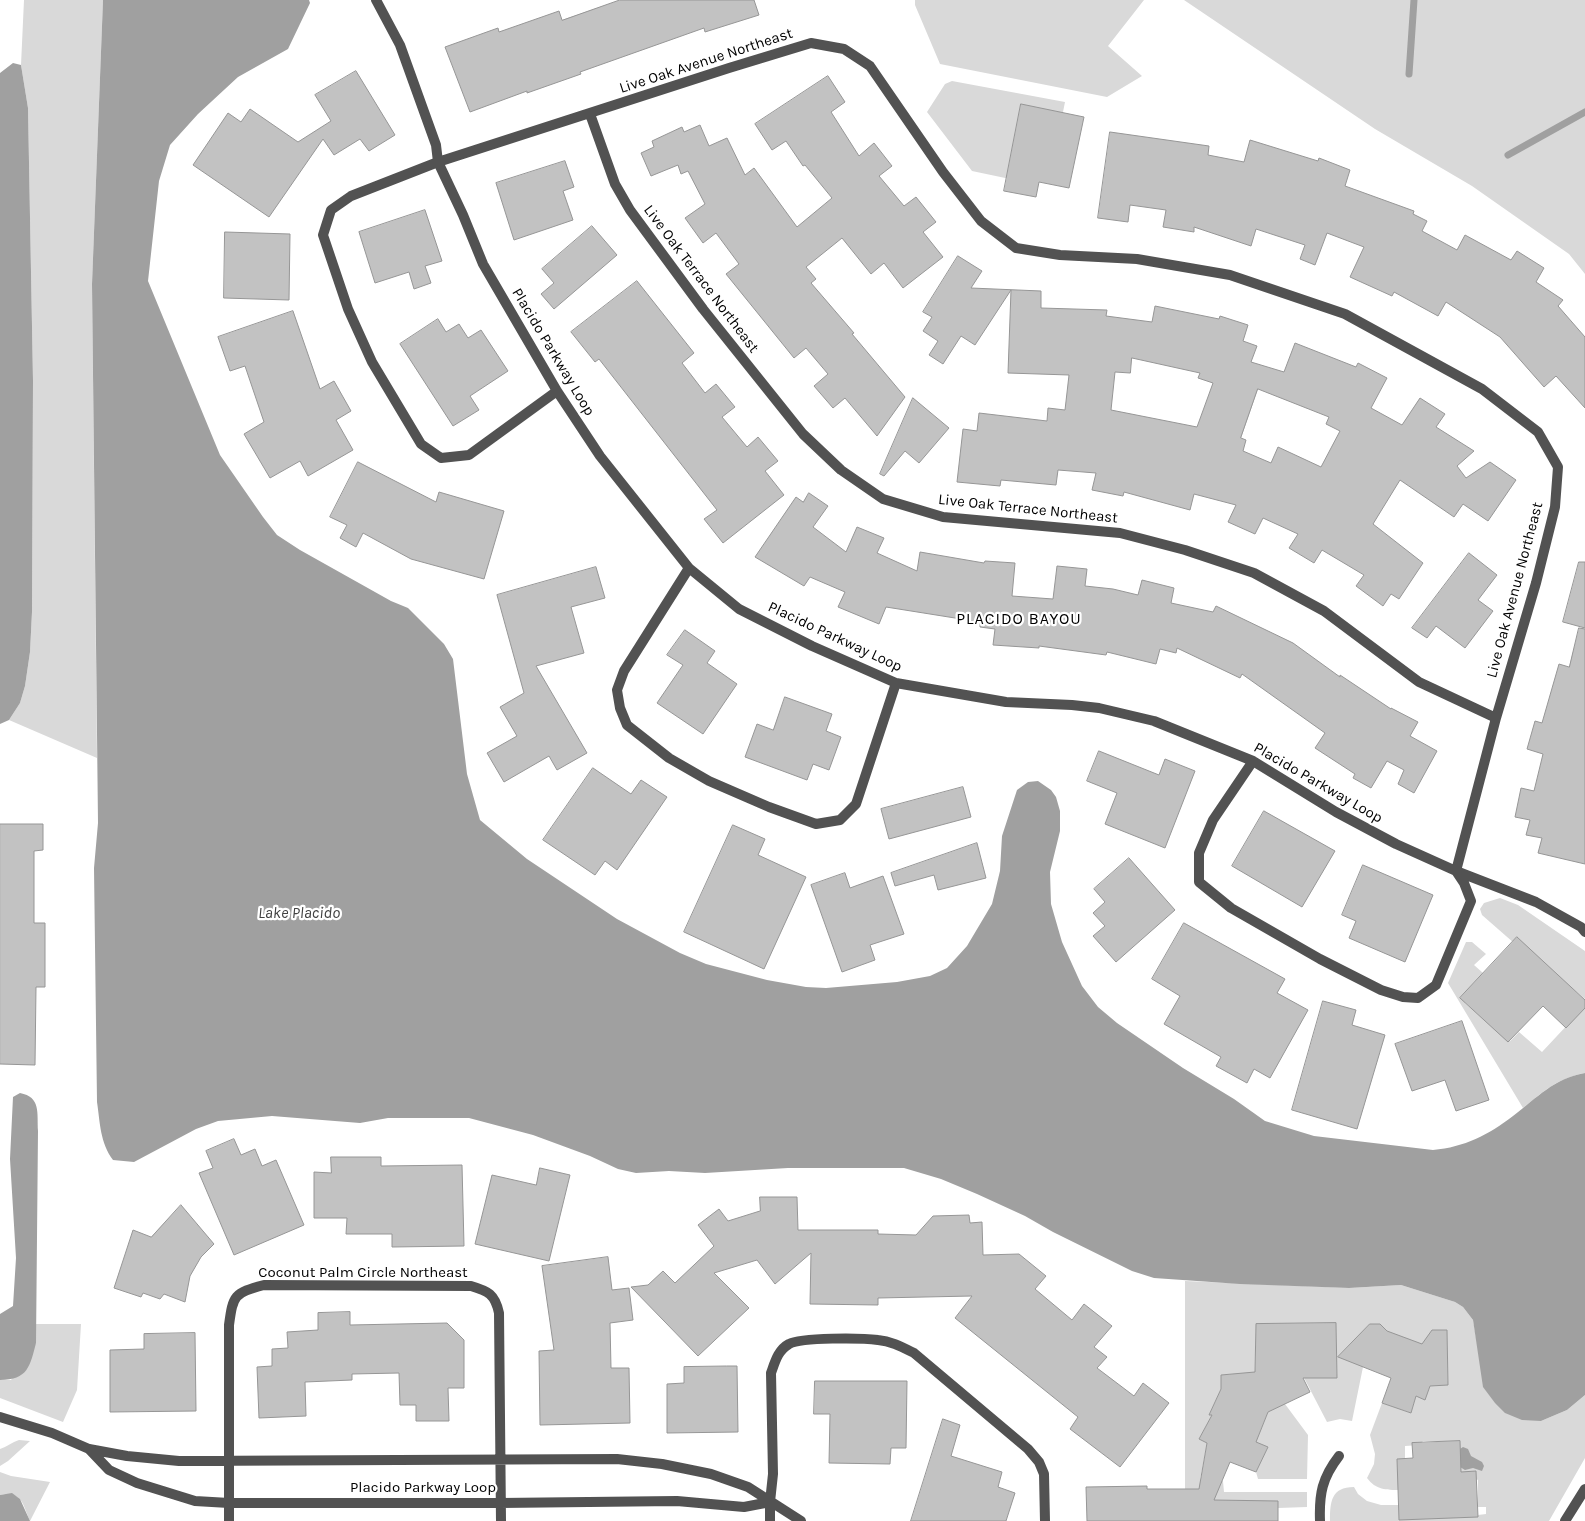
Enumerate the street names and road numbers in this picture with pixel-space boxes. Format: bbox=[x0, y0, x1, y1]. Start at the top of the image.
street label: Live Oak Avenue Northeast bbox=[617, 24, 795, 98]
street label: Live Oak Terrace Northeast bbox=[640, 202, 762, 356]
street label: Placido Parkway Loop bbox=[508, 285, 598, 419]
street label: Live Oak Terrace Northeast bbox=[937, 491, 1119, 527]
street label: Live Oak Avenue Northeast bbox=[1483, 500, 1547, 680]
street label: Placido Parkway Loop bbox=[765, 598, 905, 676]
street label: Placido Parkway Loop bbox=[1250, 739, 1386, 827]
street label: Coconut Palm Circle Northeast bbox=[258, 1264, 468, 1282]
street label: Placido Parkway Loop bbox=[350, 1479, 496, 1497]

